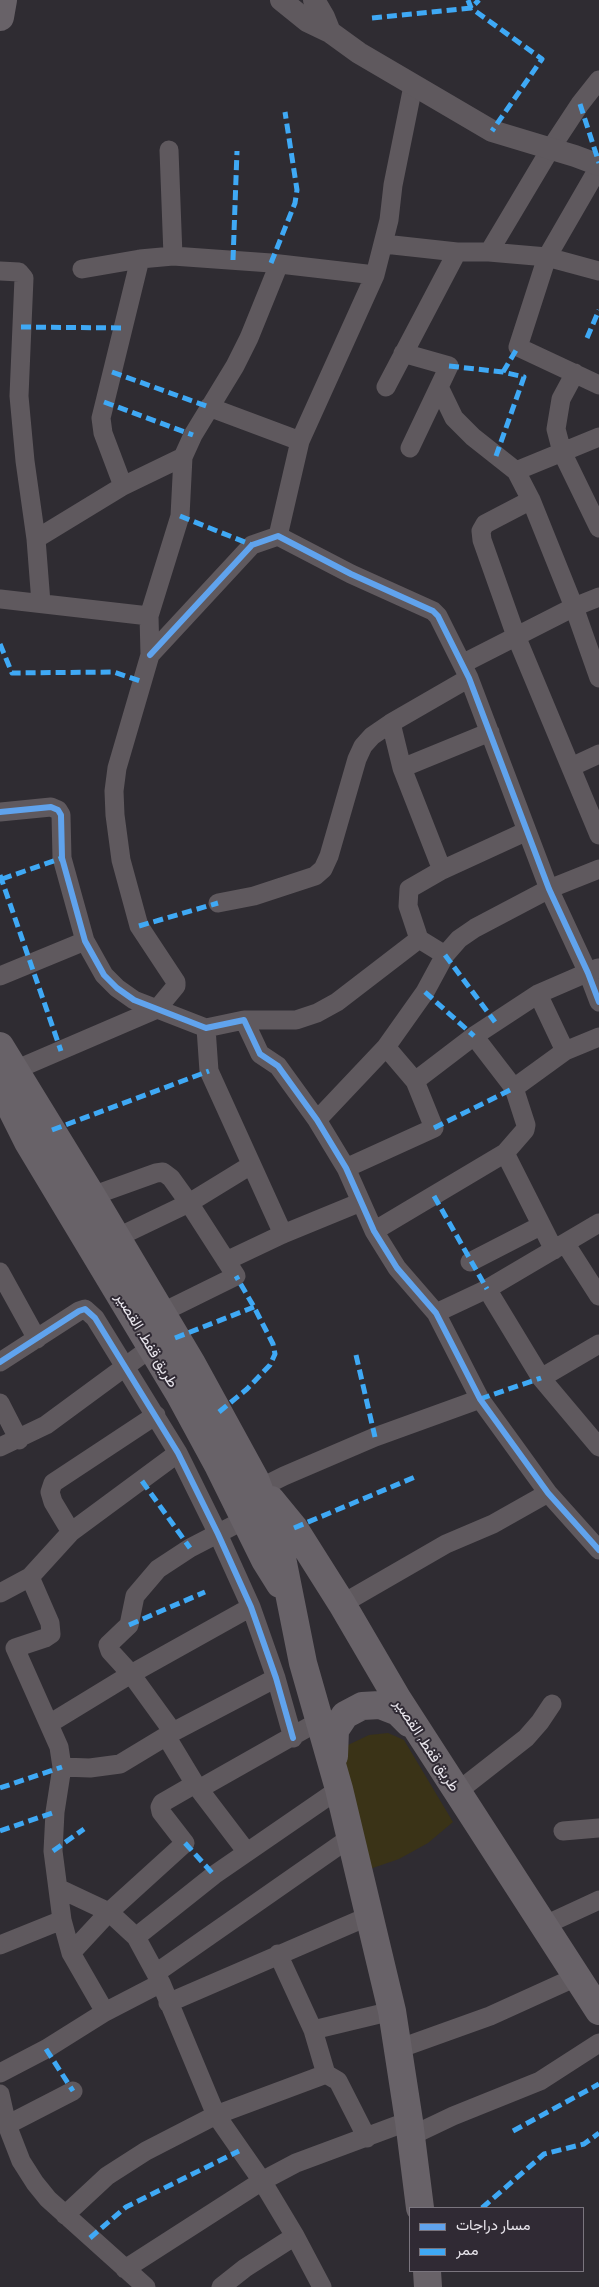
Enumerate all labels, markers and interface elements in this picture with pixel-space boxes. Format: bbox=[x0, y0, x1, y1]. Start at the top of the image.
street label: طريق قفط, القصير bbox=[112, 1289, 182, 1391]
street label: طريق قفط, القصير bbox=[390, 1695, 464, 1795]
legend bbox=[409, 2207, 584, 2272]
text: مسار دراجات bbox=[456, 2215, 531, 2233]
text: ممر bbox=[456, 2240, 478, 2258]

